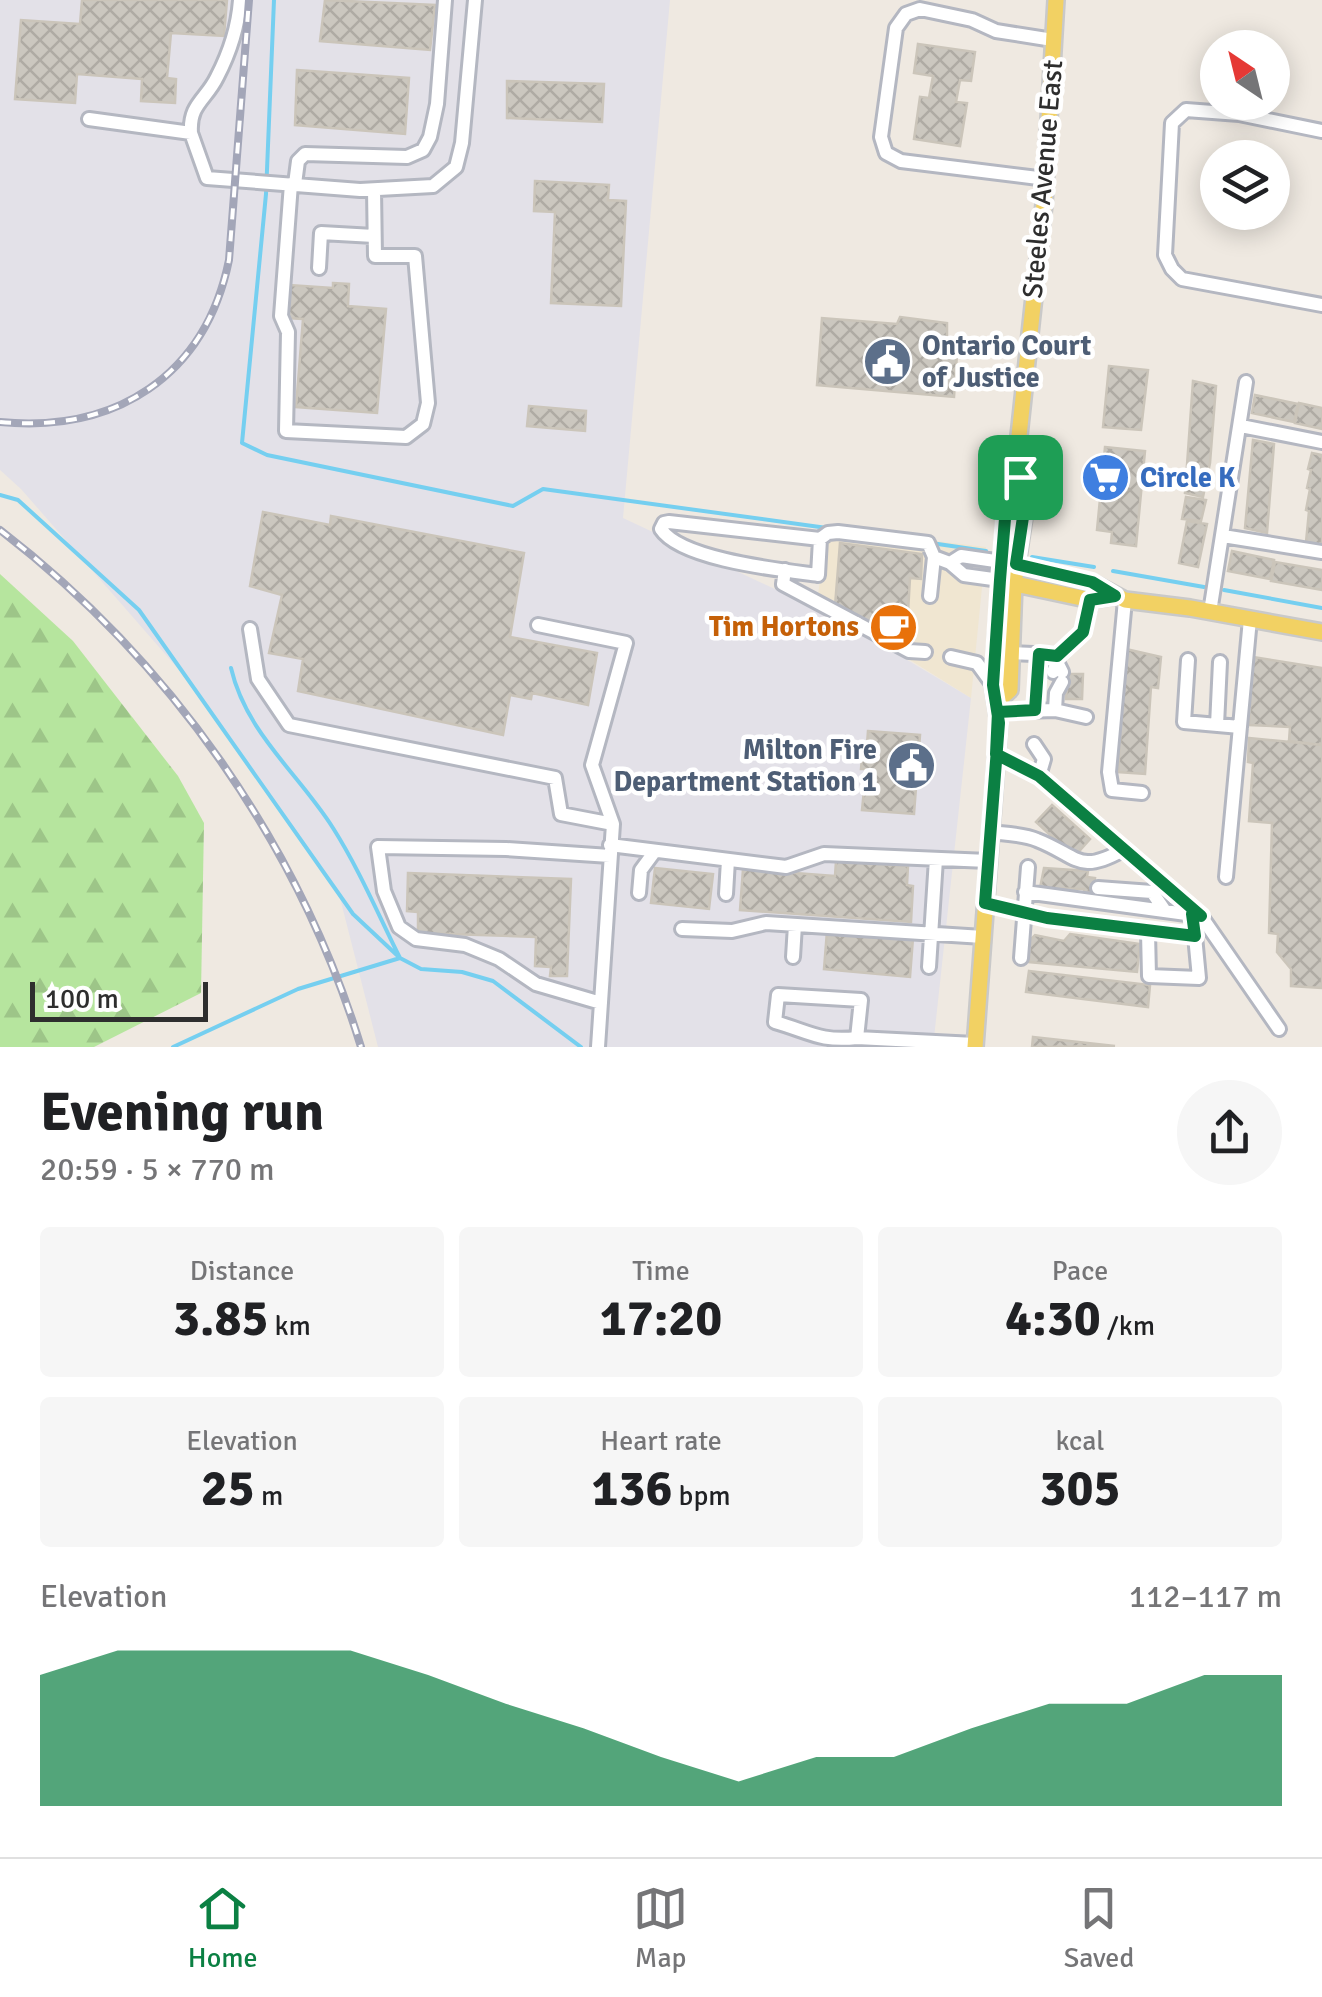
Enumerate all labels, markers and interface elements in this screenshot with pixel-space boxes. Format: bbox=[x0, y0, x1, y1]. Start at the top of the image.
north arrow bbox=[1200, 30, 1290, 120]
map controls bbox=[1200, 30, 1290, 230]
street label: Steeles Avenue East bbox=[1016, 58, 1070, 300]
button: layers bbox=[1200, 140, 1290, 230]
place label: Ontario Court of Justice bbox=[922, 329, 1092, 395]
public building icon: Ontario Court of Justice bbox=[861, 336, 913, 388]
pin bbox=[978, 435, 1063, 520]
icon: arrive bbox=[993, 450, 1048, 505]
supermarket icon: Circle K bbox=[1079, 452, 1131, 504]
place label: Circle K bbox=[1140, 461, 1236, 495]
cafe icon: Tim Hortons bbox=[868, 601, 920, 653]
place label: Tim Hortons bbox=[709, 610, 859, 644]
place label: Milton Fire Department Station 1 bbox=[614, 733, 877, 799]
public building icon: Milton Fire Department Station 1 bbox=[886, 740, 938, 792]
scale bar bbox=[30, 977, 208, 1021]
text: 100 m bbox=[45, 982, 119, 1016]
text: Evening run bbox=[40, 1078, 324, 1146]
button: share bbox=[1177, 1080, 1282, 1185]
text: 20:59 · 5 × 770 m bbox=[40, 1150, 275, 1189]
text: Distance bbox=[190, 1254, 294, 1288]
text: Time bbox=[632, 1254, 690, 1288]
text: Pace bbox=[1052, 1254, 1108, 1288]
text: 3.85 bbox=[173, 1288, 268, 1350]
text: 17:20 bbox=[600, 1288, 722, 1350]
text: 4:30 bbox=[1005, 1288, 1101, 1350]
text: km bbox=[268, 1309, 311, 1343]
text: /km bbox=[1101, 1309, 1155, 1343]
text: Elevation bbox=[186, 1424, 298, 1458]
text: Heart rate bbox=[600, 1424, 722, 1458]
text: kcal bbox=[1055, 1424, 1105, 1458]
text: 25 bbox=[201, 1458, 255, 1520]
text: 136 bbox=[591, 1458, 672, 1520]
text: 305 bbox=[1039, 1458, 1121, 1520]
text: m bbox=[255, 1479, 283, 1513]
text: bpm bbox=[672, 1479, 731, 1513]
text: Elevation bbox=[40, 1577, 167, 1616]
text: 112–117 m bbox=[1129, 1577, 1282, 1616]
tab: Home bbox=[188, 1881, 258, 1975]
tab: Map bbox=[633, 1881, 688, 1975]
tab: Saved bbox=[1064, 1881, 1134, 1975]

